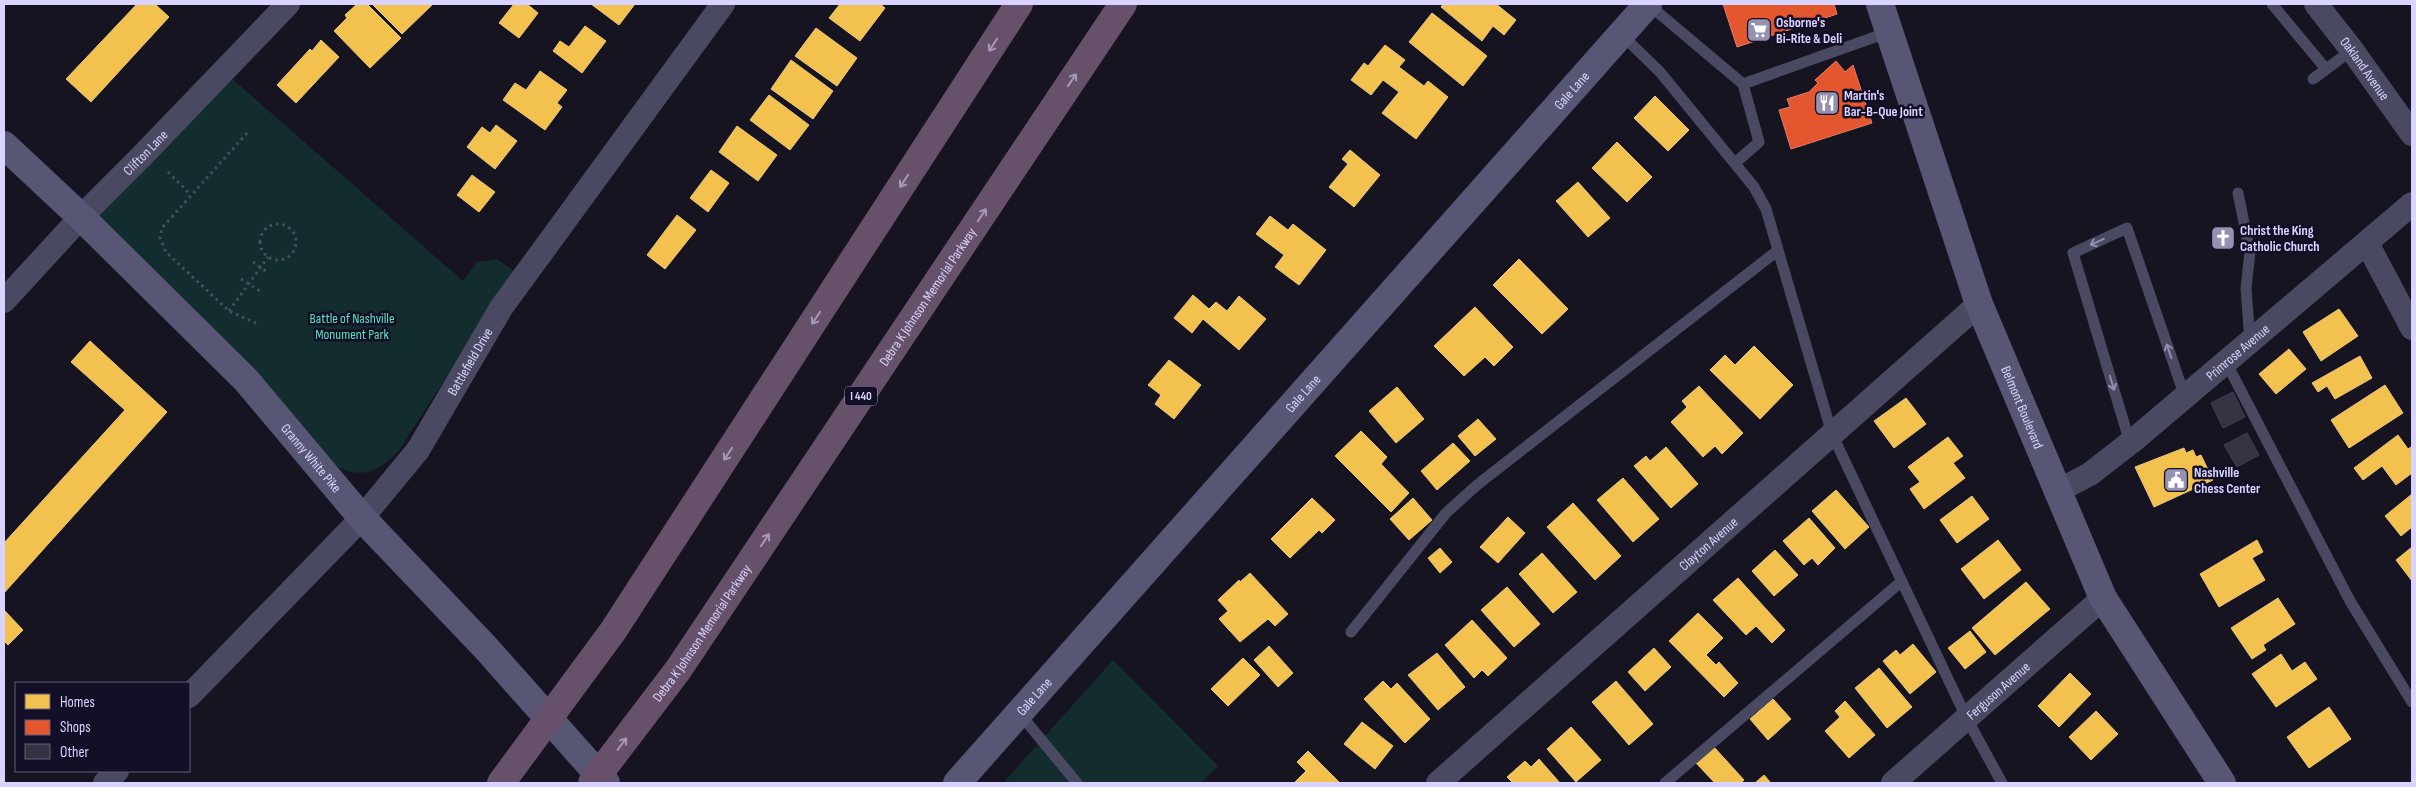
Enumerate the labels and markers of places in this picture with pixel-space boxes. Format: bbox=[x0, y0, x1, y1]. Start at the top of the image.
place label: Osborne's Bi-Rite & Deli bbox=[1776, 14, 1842, 47]
supermarket icon: Osborne's Bi-Rite & Deli bbox=[1746, 17, 1772, 43]
place label: Martin's Bar-B-Que Joint bbox=[1844, 87, 1923, 120]
restaurant icon: Martin's Bar-B-Que Joint bbox=[1814, 90, 1840, 116]
place label: Christ the King Catholic Church bbox=[2240, 222, 2320, 255]
church icon: Christ the King Catholic Church bbox=[2210, 225, 2236, 251]
place label: Nashville Chess Center bbox=[2194, 464, 2261, 497]
public building icon: Nashville Chess Center bbox=[2163, 467, 2189, 493]

